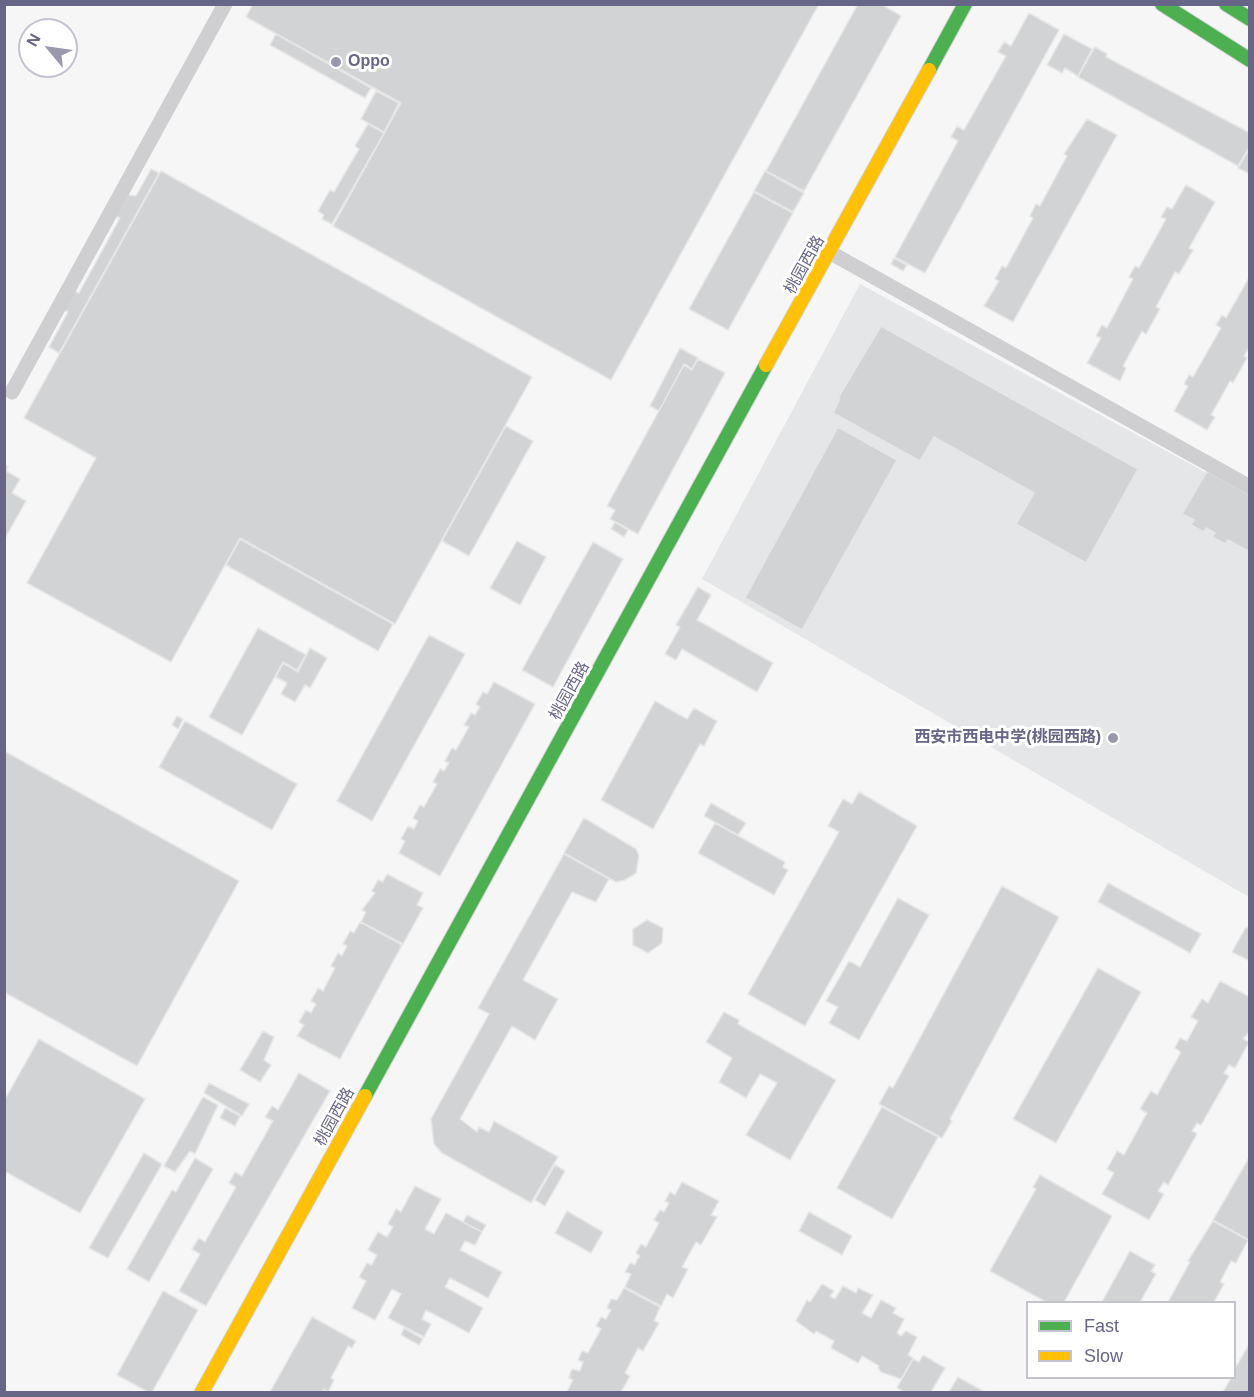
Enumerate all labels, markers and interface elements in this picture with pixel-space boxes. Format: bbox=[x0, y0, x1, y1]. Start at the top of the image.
north arrow bbox=[18, 18, 78, 78]
text: N bbox=[23, 31, 44, 49]
place label: Oppo bbox=[348, 52, 390, 72]
marker: Oppo bbox=[329, 55, 343, 69]
street label: 桃园西路 bbox=[781, 232, 829, 298]
street label: 桃园西路 bbox=[546, 658, 594, 724]
place label: 西安市西电中学(桃园西路) bbox=[914, 728, 1101, 748]
marker: 西安市西电中学(桃园西路) bbox=[1106, 731, 1120, 745]
street label: 桃园西路 bbox=[311, 1084, 359, 1150]
legend bbox=[1026, 1301, 1236, 1379]
text: Fast bbox=[1084, 1316, 1119, 1336]
text: Slow bbox=[1084, 1346, 1123, 1366]

